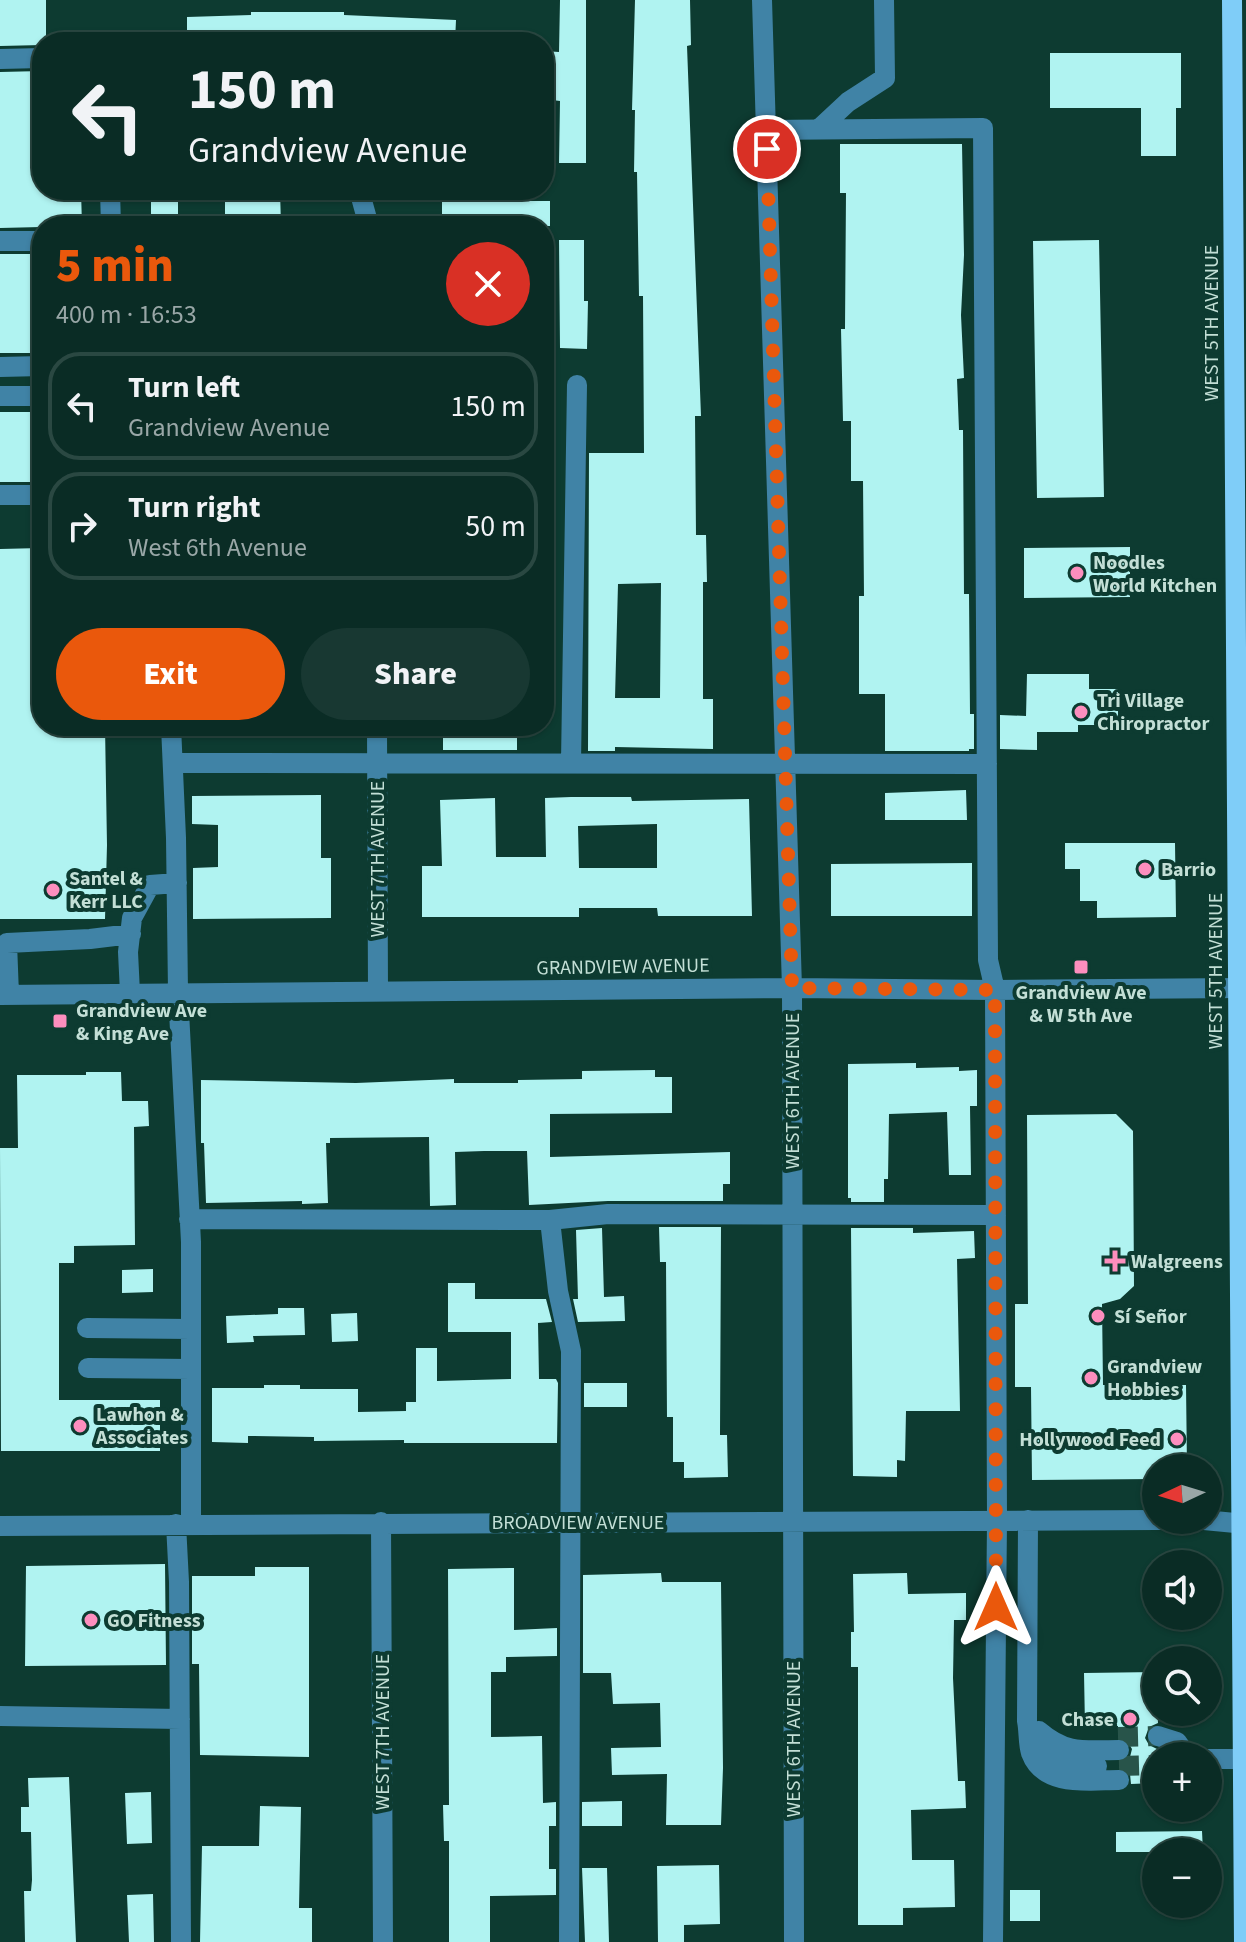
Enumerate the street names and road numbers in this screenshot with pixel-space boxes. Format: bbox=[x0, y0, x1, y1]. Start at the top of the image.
street label: WEST 5TH AVENUE bbox=[1198, 245, 1226, 401]
street label: WEST 7TH AVENUE bbox=[364, 781, 392, 937]
street label: WEST 5TH AVENUE bbox=[1202, 893, 1230, 1049]
street label: GRANDVIEW AVENUE bbox=[536, 951, 710, 983]
street label: WEST 6TH AVENUE bbox=[779, 1013, 807, 1169]
street label: BROADVIEW AVENUE bbox=[492, 1509, 664, 1537]
street label: WEST 7TH AVENUE bbox=[369, 1654, 397, 1810]
street label: WEST 6TH AVENUE bbox=[780, 1661, 808, 1817]

